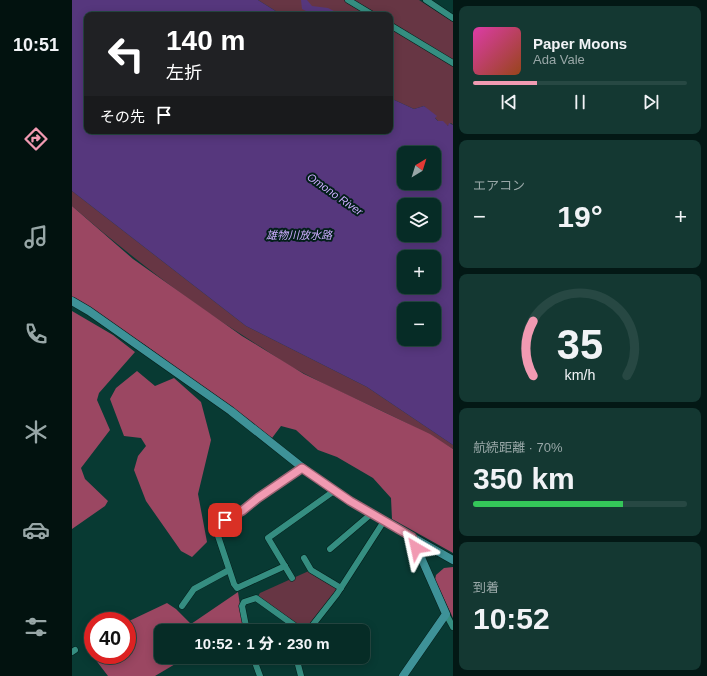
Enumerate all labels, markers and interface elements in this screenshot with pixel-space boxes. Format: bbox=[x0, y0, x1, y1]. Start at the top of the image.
text: 140 m bbox=[166, 25, 245, 56]
icon: left bbox=[100, 28, 152, 80]
text: 10:51 bbox=[13, 35, 59, 55]
text: Paper Moons bbox=[533, 35, 627, 52]
text: Ada Vale bbox=[533, 52, 585, 67]
text: 左折 bbox=[166, 63, 202, 83]
icon: previous bbox=[498, 91, 520, 113]
icon: pause bbox=[569, 91, 591, 113]
icon: next bbox=[640, 91, 662, 113]
icon: arrive bbox=[153, 104, 175, 126]
text: その先 bbox=[100, 108, 145, 125]
icon: directions bbox=[22, 125, 50, 153]
north arrow bbox=[397, 146, 441, 190]
map controls bbox=[397, 146, 441, 346]
water label: Omono River bbox=[305, 171, 366, 218]
text: エアコン bbox=[473, 178, 525, 193]
button: layers bbox=[397, 198, 441, 242]
text: 19° bbox=[557, 200, 603, 233]
text: − bbox=[473, 204, 486, 229]
text: + bbox=[674, 204, 687, 229]
icon: music bbox=[22, 223, 50, 251]
water label: 雄物川放水路 bbox=[266, 229, 333, 241]
button: + bbox=[397, 250, 441, 294]
button: − bbox=[397, 302, 441, 346]
icon: phone bbox=[22, 320, 50, 348]
text: 35 bbox=[557, 321, 603, 368]
text: km/h bbox=[565, 367, 596, 383]
icon: climate bbox=[22, 418, 50, 446]
text: 航続距離 · 70% bbox=[473, 440, 563, 455]
text: 350 km bbox=[473, 462, 575, 495]
pin bbox=[208, 503, 242, 537]
icon: arrive bbox=[214, 509, 236, 531]
icon: car bbox=[22, 516, 50, 544]
position arrow bbox=[395, 527, 437, 569]
text: 到着 bbox=[473, 580, 499, 595]
text: 10:52 bbox=[473, 602, 550, 635]
speed limit sign: 40 bbox=[84, 612, 136, 664]
icon: filters bbox=[22, 613, 50, 641]
text: 10:52 · 1 分 · 230 m bbox=[194, 635, 330, 652]

